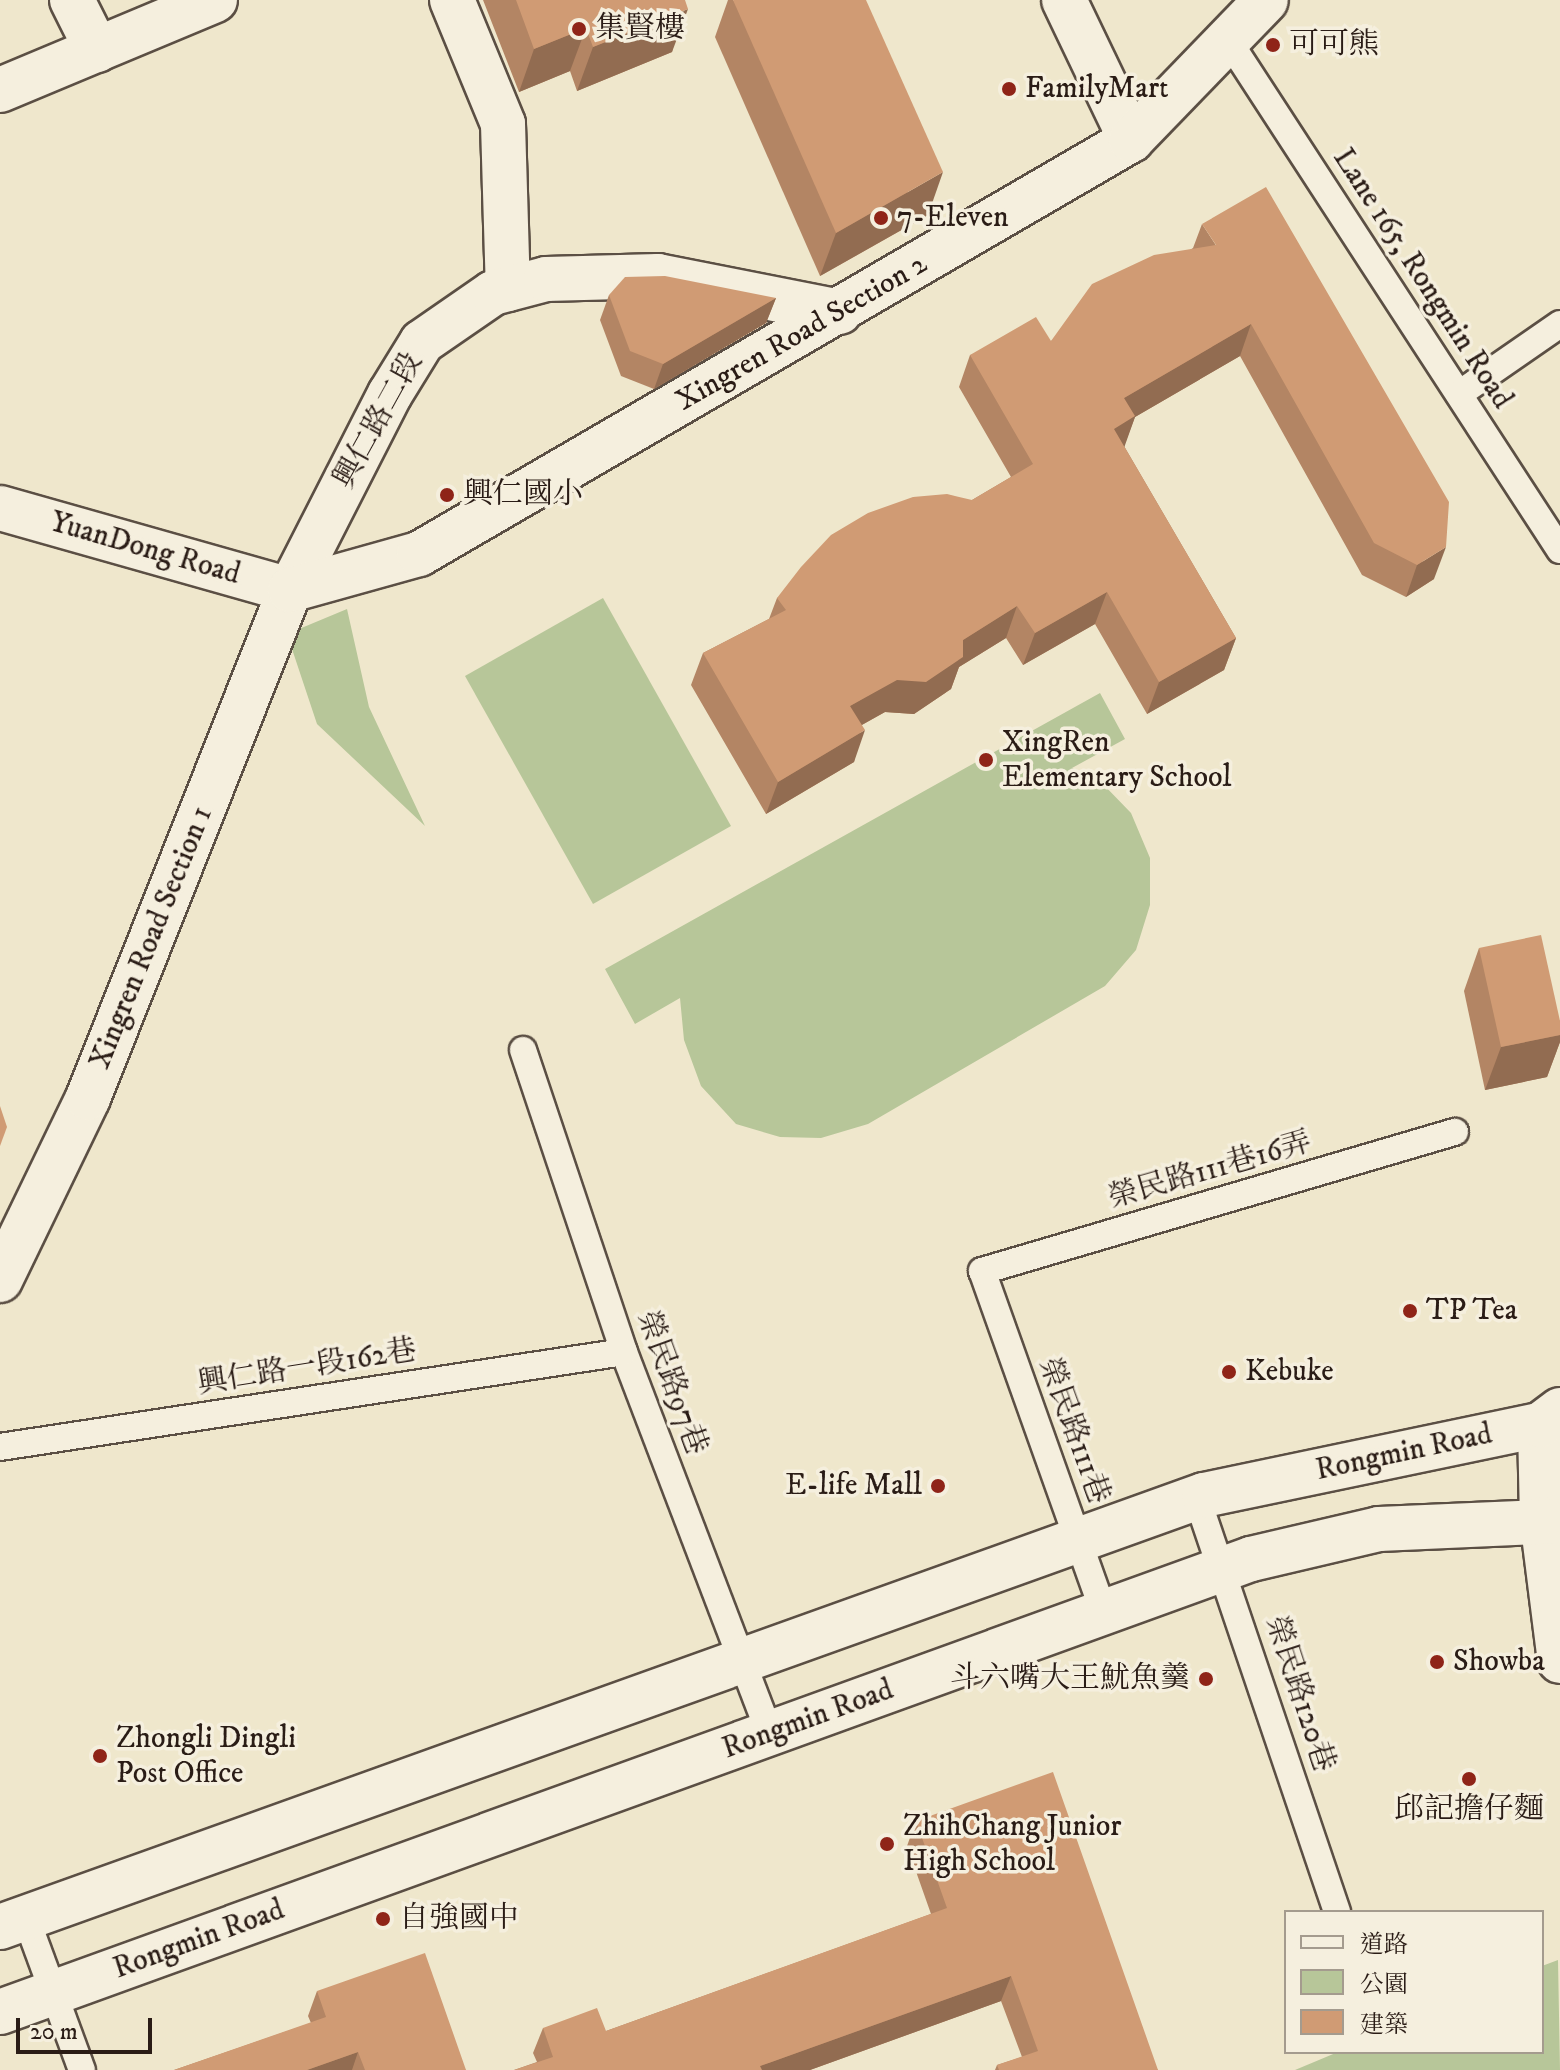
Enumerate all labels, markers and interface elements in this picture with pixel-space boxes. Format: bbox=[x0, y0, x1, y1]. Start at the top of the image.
place label: 集賢樓 bbox=[595, 11, 685, 47]
marker: 集賢樓 bbox=[570, 20, 588, 38]
place label: 可可熊 bbox=[1289, 27, 1379, 63]
marker: 可可熊 bbox=[1264, 36, 1282, 54]
place label: FamilyMart bbox=[1025, 71, 1169, 107]
marker: FamilyMart bbox=[1000, 80, 1018, 98]
street label: Lane 165, Rongmin Road bbox=[1324, 142, 1520, 416]
place label: 7-Eleven bbox=[897, 200, 1009, 236]
marker: 7-Eleven bbox=[872, 209, 890, 227]
street label: Xingren Road Section 2 bbox=[670, 246, 934, 420]
street label: 興仁路二段 bbox=[327, 347, 431, 495]
place label: 興仁國小 bbox=[463, 477, 583, 513]
marker: 興仁國小 bbox=[438, 486, 456, 504]
street label: YuanDong Road bbox=[46, 505, 244, 593]
place label: XingRen Elementary School bbox=[1002, 725, 1231, 796]
marker: XingRen Elementary School bbox=[977, 751, 995, 769]
street label: Xingren Road Section 1 bbox=[83, 801, 221, 1075]
street label: 榮民路111巷16弄 bbox=[1104, 1125, 1316, 1217]
place label: TP Tea bbox=[1426, 1293, 1517, 1329]
marker: TP Tea bbox=[1401, 1302, 1419, 1320]
street label: 榮民路97巷 bbox=[628, 1306, 714, 1460]
street label: 興仁路一段162巷 bbox=[195, 1333, 419, 1403]
street label: 榮民路111巷 bbox=[1030, 1353, 1116, 1509]
place label: Kebuke bbox=[1245, 1354, 1334, 1390]
marker: Kebuke bbox=[1220, 1363, 1238, 1381]
street label: Rongmin Road bbox=[1313, 1417, 1495, 1489]
place label: E-life Mall bbox=[785, 1468, 922, 1504]
marker: E-life Mall bbox=[929, 1477, 947, 1495]
street label: 榮民路120巷 bbox=[1257, 1611, 1341, 1777]
place label: Showba bbox=[1453, 1644, 1545, 1680]
marker: Showba bbox=[1428, 1653, 1446, 1671]
place label: 斗六嘴大王魷魚羹 bbox=[950, 1661, 1190, 1697]
marker: 斗六嘴大王魷魚羹 bbox=[1197, 1670, 1215, 1688]
street label: Rongmin Road bbox=[718, 1672, 898, 1768]
place label: Zhongli Dingli Post Office bbox=[116, 1721, 296, 1792]
marker: Zhongli Dingli Post Office bbox=[91, 1747, 109, 1765]
marker: 邱記擔仔麵 bbox=[1460, 1770, 1478, 1788]
place label: 邱記擔仔麵 bbox=[1394, 1792, 1544, 1828]
place label: ZhihChang Junior High School bbox=[903, 1809, 1121, 1880]
marker: ZhihChang Junior High School bbox=[878, 1835, 896, 1853]
street label: Rongmin Road bbox=[109, 1892, 289, 1988]
place label: 自強國中 bbox=[399, 1901, 519, 1937]
marker: 自強國中 bbox=[374, 1910, 392, 1928]
legend bbox=[1284, 1910, 1544, 2054]
text: 道路 bbox=[1360, 1930, 1408, 1960]
text: 公園 bbox=[1360, 1970, 1408, 2000]
scale bar bbox=[20, 2002, 156, 2052]
text: 建築 bbox=[1360, 2010, 1408, 2040]
text: 20 m bbox=[30, 2017, 78, 2047]

